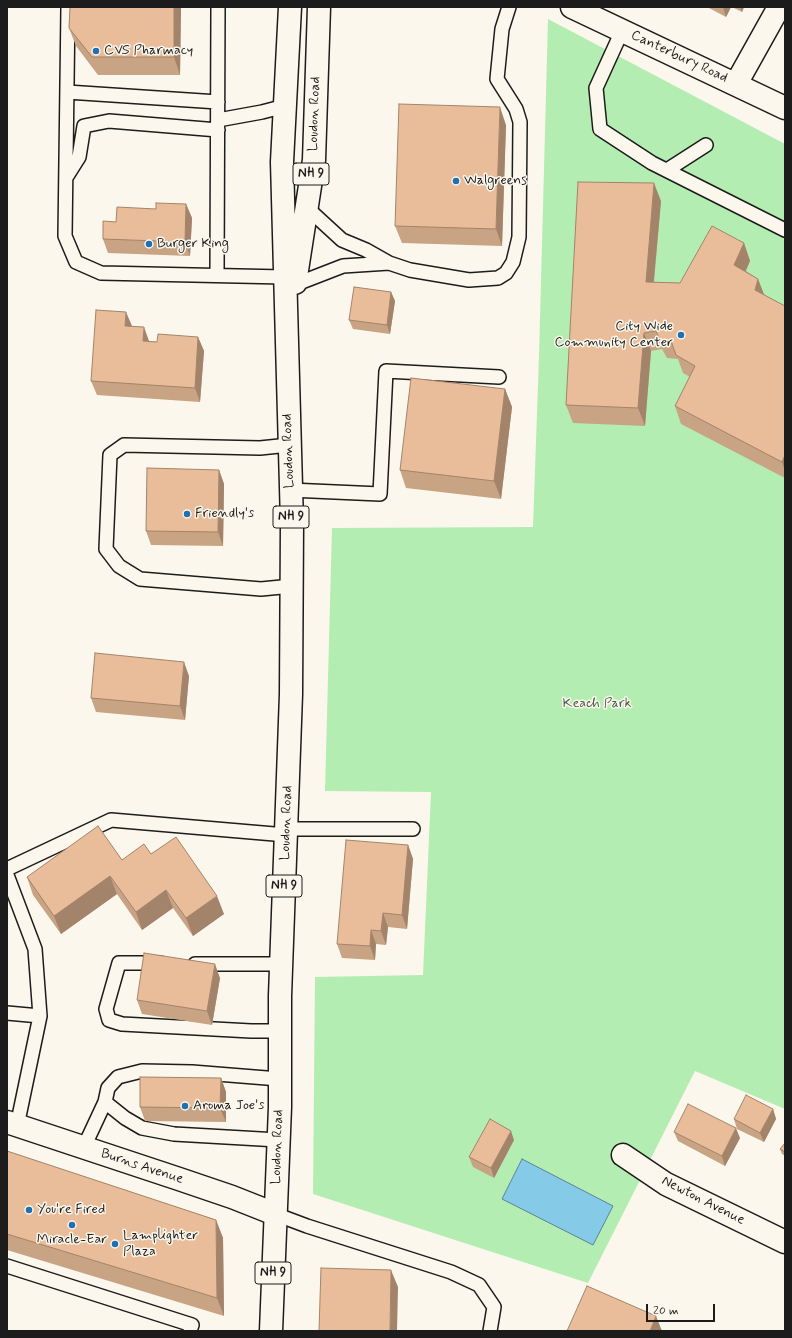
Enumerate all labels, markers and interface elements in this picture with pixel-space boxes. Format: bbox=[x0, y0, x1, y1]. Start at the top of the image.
street label: Canterbury Road bbox=[628, 27, 730, 87]
place label: CVS Pharmacy bbox=[104, 43, 193, 59]
marker: CVS Pharmacy bbox=[91, 46, 101, 56]
street label: Loudon Road bbox=[305, 76, 325, 152]
road number: NH 9 bbox=[293, 163, 329, 185]
place label: Walgreens bbox=[464, 173, 527, 189]
marker: Walgreens bbox=[451, 176, 461, 186]
place label: Burger King bbox=[157, 236, 229, 252]
marker: Burger King bbox=[144, 239, 154, 249]
place label: City Wide Community Center bbox=[554, 319, 673, 352]
marker: City Wide Community Center bbox=[676, 330, 686, 340]
street label: Loudon Road bbox=[279, 413, 299, 489]
place label: Friendly's bbox=[195, 506, 254, 522]
road number: NH 9 bbox=[273, 506, 309, 528]
marker: Friendly's bbox=[182, 509, 192, 519]
park label: Keach Park bbox=[563, 696, 631, 712]
street label: Loudon Road bbox=[277, 785, 297, 861]
road number: NH 9 bbox=[266, 875, 302, 897]
place label: Aroma Joe's bbox=[193, 1098, 264, 1114]
marker: Aroma Joe's bbox=[180, 1101, 190, 1111]
street label: Loudon Road bbox=[268, 1109, 288, 1185]
street label: Burns Avenue bbox=[99, 1146, 185, 1188]
street label: Newton Avenue bbox=[659, 1173, 747, 1229]
place label: You're Fired bbox=[37, 1202, 105, 1218]
marker: You're Fired bbox=[24, 1205, 34, 1215]
marker: Miracle-Ear bbox=[67, 1220, 77, 1230]
place label: Lamplighter Plaza bbox=[123, 1228, 198, 1260]
place label: Miracle-Ear bbox=[37, 1232, 107, 1248]
marker: Lamplighter Plaza bbox=[110, 1239, 120, 1249]
road number: NH 9 bbox=[255, 1262, 291, 1284]
scale bar bbox=[648, 1296, 717, 1322]
text: 20 m bbox=[653, 1303, 679, 1319]

